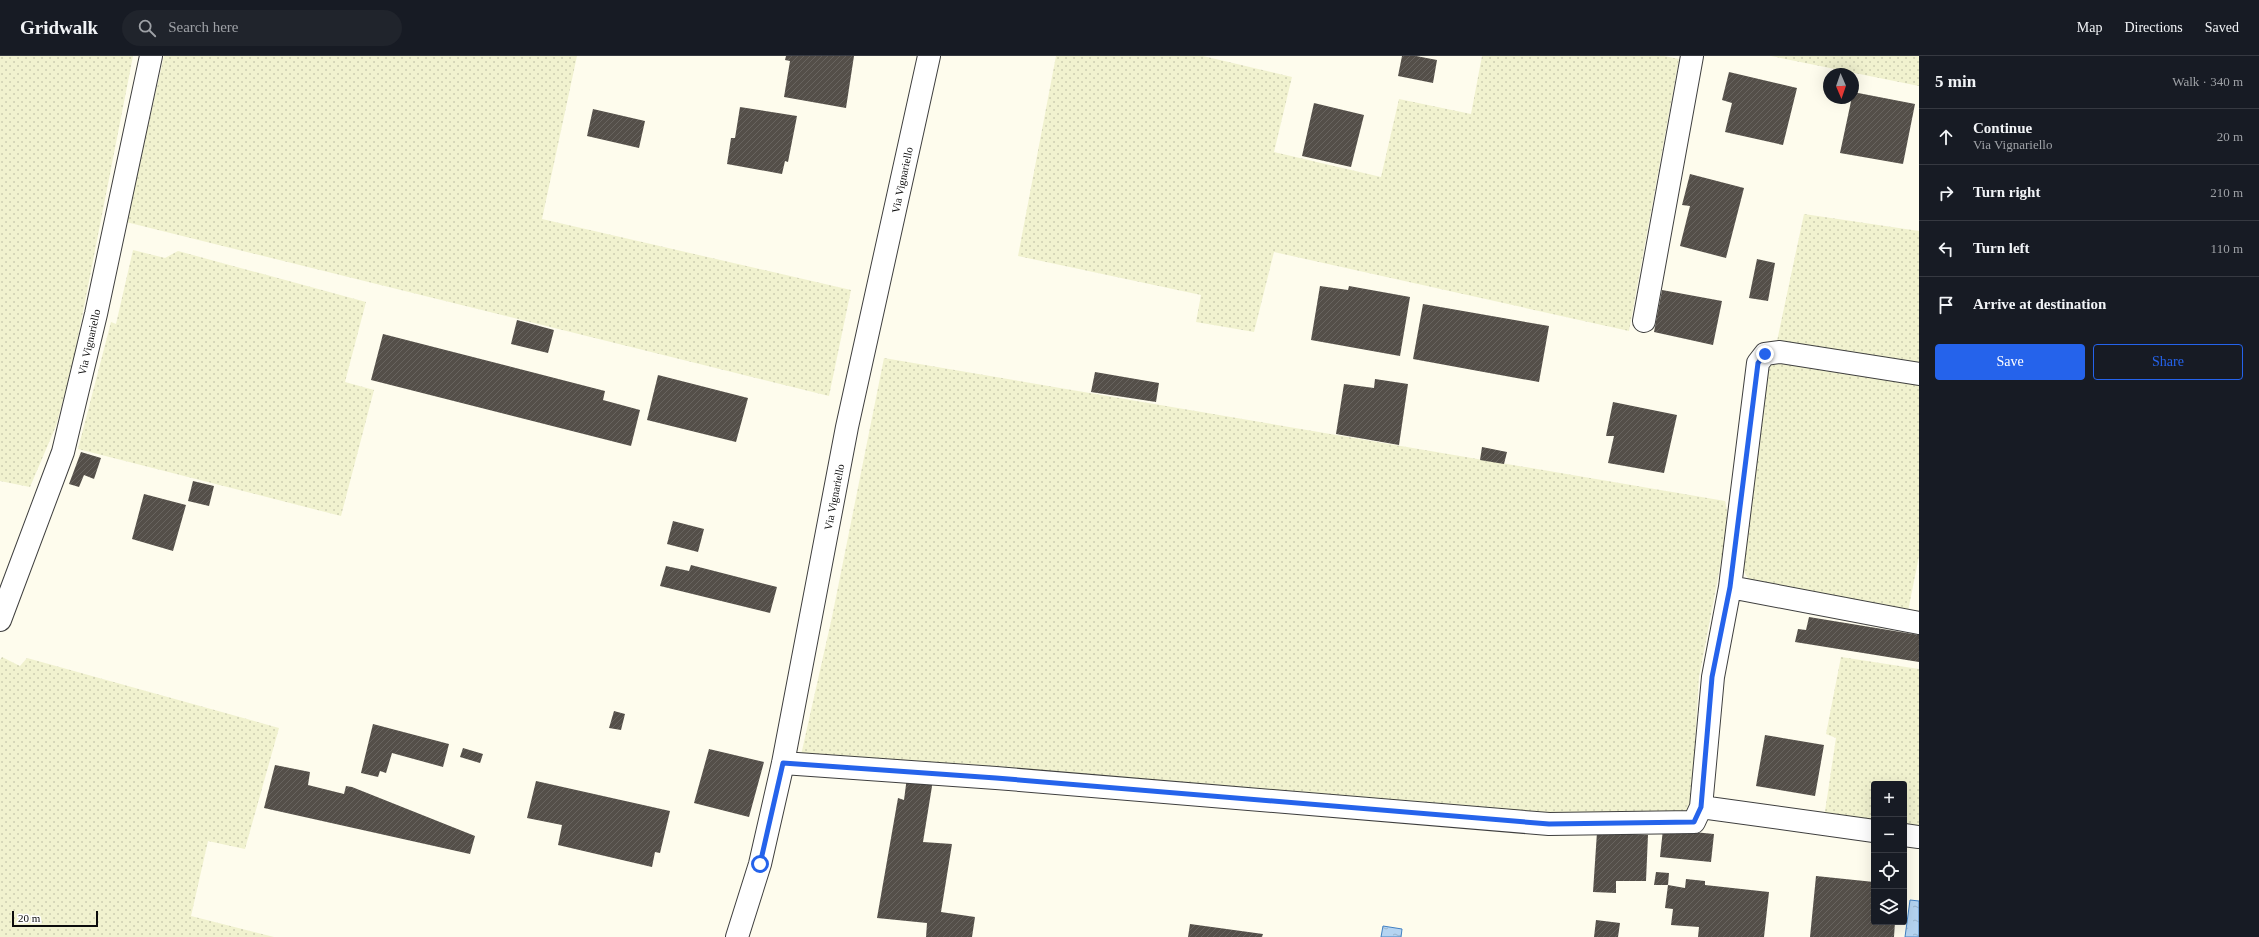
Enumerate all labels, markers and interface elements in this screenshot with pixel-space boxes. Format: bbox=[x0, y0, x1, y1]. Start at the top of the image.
search box bbox=[122, 10, 402, 46]
text: Gridwalk bbox=[20, 17, 98, 38]
icon: search bbox=[136, 17, 158, 39]
text: Search here bbox=[168, 19, 239, 35]
text: Map bbox=[2077, 20, 2102, 35]
text: Directions bbox=[2124, 20, 2183, 35]
text: Saved bbox=[2205, 20, 2239, 35]
north arrow bbox=[1823, 68, 1859, 104]
text: 5 min bbox=[1935, 72, 1976, 91]
text: Walk · 340 m bbox=[2172, 74, 2243, 89]
text: Continue bbox=[1973, 120, 2032, 136]
icon: ahead bbox=[1935, 126, 1957, 148]
text: 20 m bbox=[2217, 129, 2243, 144]
text: Via Vignariello bbox=[1973, 137, 2052, 152]
street label: Via Vignariello bbox=[889, 145, 915, 214]
icon: right bbox=[1935, 182, 1957, 204]
text: Turn right bbox=[1973, 184, 2040, 200]
text: 210 m bbox=[2210, 185, 2243, 200]
icon: left bbox=[1935, 238, 1957, 260]
text: Turn left bbox=[1973, 240, 2030, 256]
text: 110 m bbox=[2211, 241, 2243, 256]
icon: arrive bbox=[1935, 294, 1957, 316]
text: Arrive at destination bbox=[1973, 296, 2106, 312]
street label: Via Vignariello bbox=[76, 307, 103, 376]
button: Save bbox=[1935, 344, 2085, 380]
button: Share bbox=[2093, 344, 2243, 380]
route end bbox=[1756, 345, 1774, 363]
street label: Via Vignariello bbox=[822, 462, 846, 531]
map controls bbox=[1871, 781, 1907, 925]
button: + bbox=[1871, 781, 1907, 817]
button: − bbox=[1871, 817, 1907, 853]
button: locate bbox=[1871, 853, 1907, 889]
route start bbox=[751, 855, 769, 873]
button: layers bbox=[1871, 889, 1907, 925]
scale bar bbox=[12, 909, 98, 928]
text: 20 m bbox=[18, 912, 40, 924]

